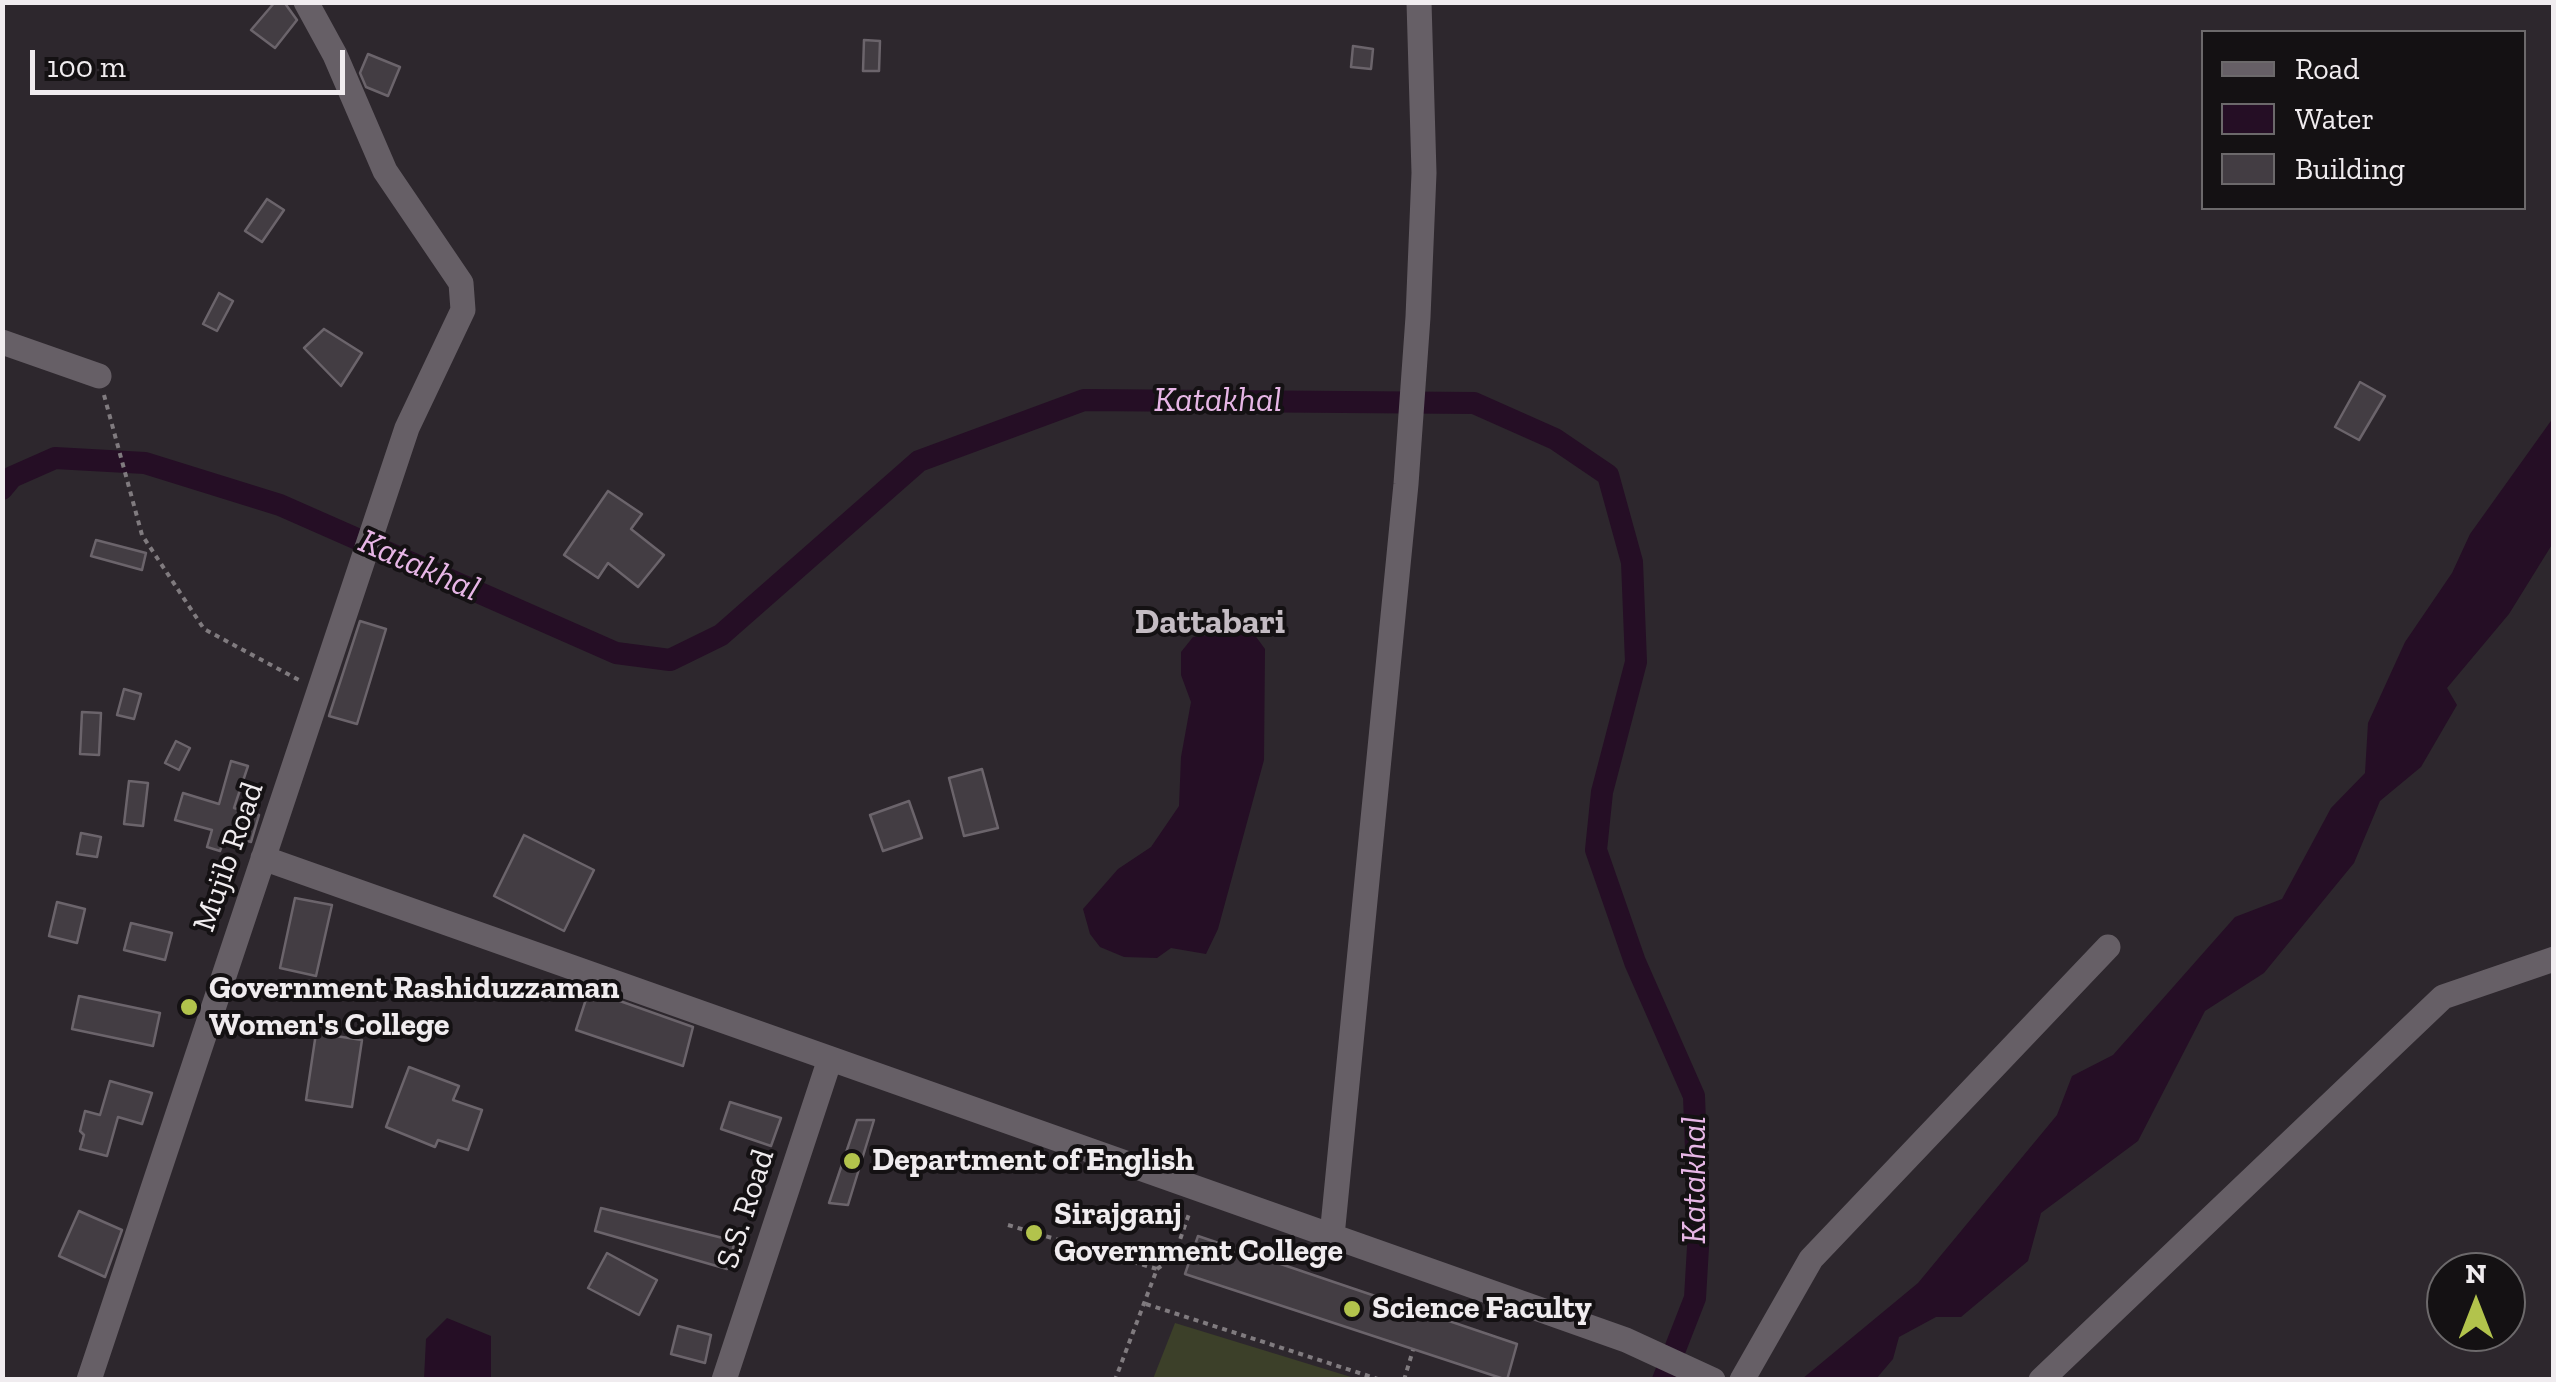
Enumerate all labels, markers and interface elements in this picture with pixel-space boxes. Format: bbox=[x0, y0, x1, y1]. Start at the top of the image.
scale bar bbox=[35, 30, 350, 92]
legend bbox=[2201, 30, 2526, 210]
text: 100 m bbox=[47, 49, 126, 85]
text: Road bbox=[2295, 51, 2360, 87]
text: Water bbox=[2295, 101, 2374, 137]
text: Building bbox=[2295, 151, 2405, 187]
water label: Katakhal bbox=[1154, 380, 1282, 422]
water label: Katakhal bbox=[352, 521, 486, 611]
district label: Dattabari bbox=[1135, 602, 1285, 644]
street label: Mujib Road bbox=[185, 777, 273, 937]
place label: Government Rashiduzzaman Women's College bbox=[209, 970, 620, 1045]
marker: Government Rashiduzzaman Women's College bbox=[178, 996, 200, 1018]
water label: Katakhal bbox=[1674, 1116, 1716, 1244]
place label: Department of English bbox=[872, 1142, 1194, 1180]
street label: S.S. Road bbox=[709, 1145, 783, 1273]
marker: Department of English bbox=[841, 1150, 863, 1172]
place label: Sirajganj Government College bbox=[1054, 1196, 1343, 1271]
marker: Sirajganj Government College bbox=[1023, 1222, 1045, 1244]
north arrow bbox=[2426, 1252, 2526, 1352]
text: N bbox=[2465, 1257, 2487, 1290]
place label: Science Faculty bbox=[1372, 1290, 1592, 1328]
marker: Science Faculty bbox=[1341, 1298, 1363, 1320]

